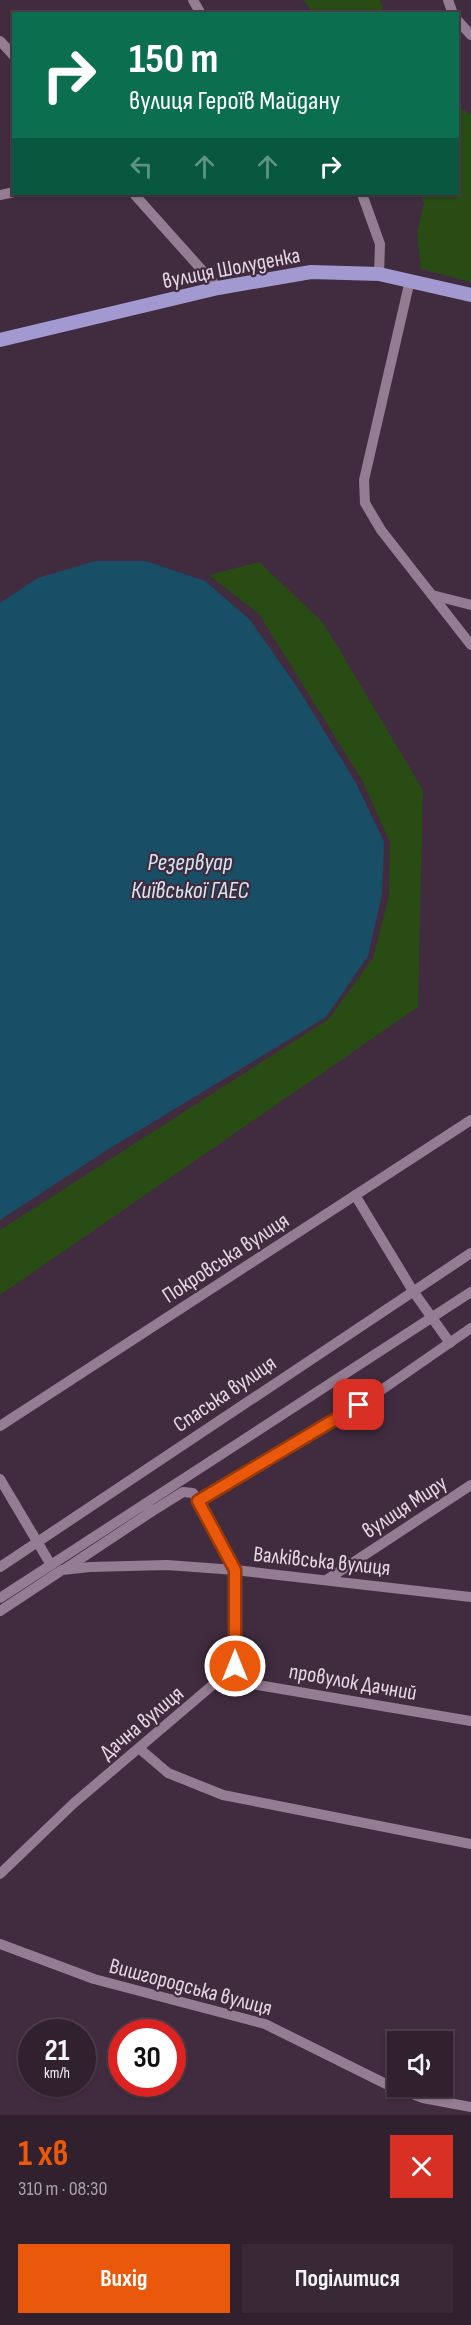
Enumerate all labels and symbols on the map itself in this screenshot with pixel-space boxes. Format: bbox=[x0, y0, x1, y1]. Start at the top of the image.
street label: вулиця Шолуденка bbox=[160, 242, 302, 295]
water label: Резервуар Київської ГАЕС bbox=[131, 848, 250, 905]
street label: Покровська вулиця bbox=[157, 1207, 294, 1309]
street label: Спаська вулиця bbox=[168, 1350, 281, 1439]
pin bbox=[333, 1379, 384, 1430]
street label: вулиця Миру bbox=[357, 1470, 453, 1545]
street label: Валківська вулиця bbox=[252, 1541, 392, 1582]
position arrow bbox=[203, 1634, 267, 1698]
street label: провулок Дачний bbox=[287, 1658, 419, 1707]
street label: Дачна вулиця bbox=[95, 1680, 189, 1766]
street label: Вишгородська вулиця bbox=[106, 1953, 275, 2022]
speed limit sign: 30 bbox=[108, 2019, 186, 2097]

